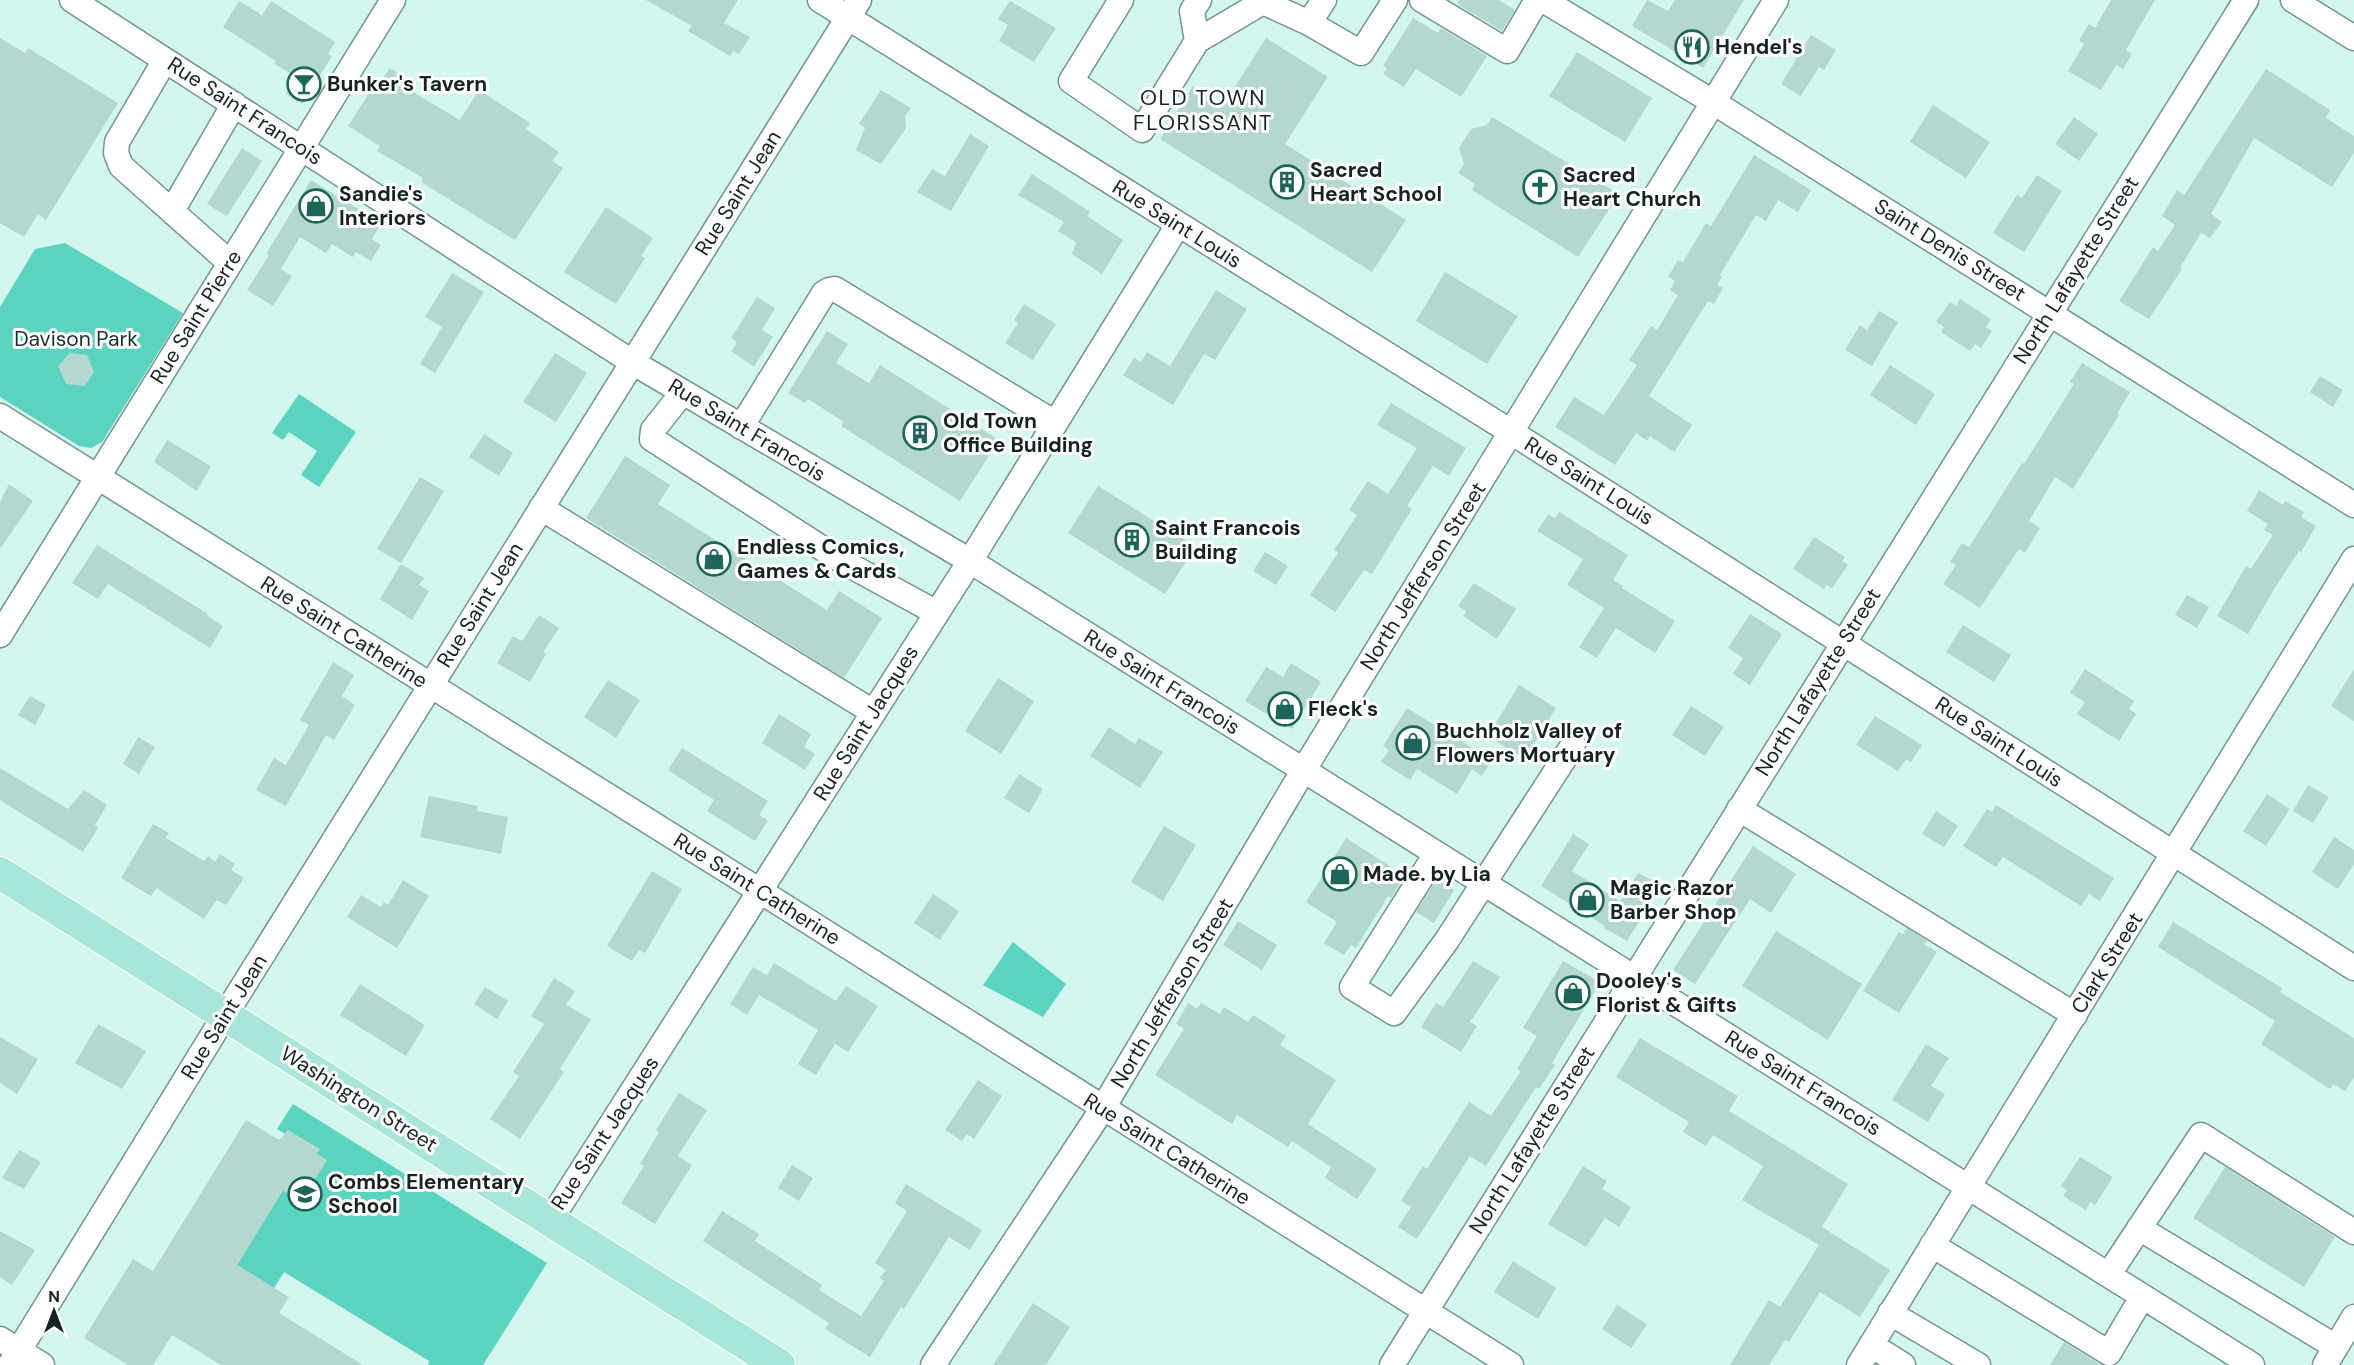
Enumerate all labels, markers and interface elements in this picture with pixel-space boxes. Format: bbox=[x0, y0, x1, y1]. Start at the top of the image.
restaurant icon: Hendel's bbox=[1674, 29, 1710, 65]
place label: Hendel's bbox=[1715, 33, 1803, 61]
street label: Rue Saint Francois bbox=[162, 50, 328, 172]
bar icon: Bunker's Tavern bbox=[286, 66, 322, 102]
place label: Bunker's Tavern bbox=[327, 70, 487, 98]
district label: OLD TOWN FLORISSANT bbox=[1133, 83, 1273, 137]
street label: Rue Saint Jean bbox=[688, 125, 788, 261]
place label: Sacred Heart School bbox=[1310, 156, 1442, 208]
place label: Sacred Heart Church bbox=[1563, 161, 1701, 213]
building icon: Sacred Heart School bbox=[1269, 164, 1305, 200]
church icon: Sacred Heart Church bbox=[1522, 169, 1558, 205]
street label: North Lafayette Street bbox=[2007, 171, 2145, 369]
street label: Rue Saint Louis bbox=[1107, 173, 1247, 275]
place label: Sandie's Interiors bbox=[339, 180, 426, 232]
shop icon: Sandie's Interiors bbox=[298, 188, 334, 224]
street label: Saint Denis Street bbox=[1869, 192, 2031, 308]
street label: Rue Saint Pierre bbox=[144, 245, 248, 389]
park label: Davison Park bbox=[14, 325, 138, 353]
street label: Rue Saint Francois bbox=[663, 372, 831, 488]
place label: Old Town Office Building bbox=[943, 407, 1093, 459]
building icon: Old Town Office Building bbox=[902, 415, 938, 451]
street label: Rue Saint Louis bbox=[1519, 430, 1659, 532]
street label: North Jefferson Street bbox=[1354, 477, 1492, 675]
place label: Saint Francois Building bbox=[1155, 514, 1301, 566]
building icon: Saint Francois Building bbox=[1114, 522, 1150, 558]
place label: Endless Comics, Games & Cards bbox=[737, 533, 904, 585]
street label: Rue Saint Jean bbox=[430, 537, 530, 673]
shop icon: Endless Comics, Games & Cards bbox=[696, 541, 732, 577]
street label: Rue Saint Catherine bbox=[255, 569, 433, 695]
street label: North Lafayette Street bbox=[1749, 583, 1887, 781]
street label: Rue Saint Francois bbox=[1079, 623, 1245, 741]
street label: Rue Saint Jacques bbox=[807, 640, 925, 806]
street label: Rue Saint Louis bbox=[1930, 690, 2068, 794]
shop icon: Fleck's bbox=[1267, 691, 1303, 727]
place label: Fleck's bbox=[1308, 695, 1378, 723]
place label: Buchholz Valley of Flowers Mortuary bbox=[1436, 717, 1622, 769]
shop icon: Buchholz Valley of Flowers Mortuary bbox=[1395, 725, 1431, 761]
street label: Rue Saint Catherine bbox=[668, 826, 846, 952]
shop icon: Made. by Lia bbox=[1322, 856, 1358, 892]
place label: Made. by Lia bbox=[1363, 860, 1491, 888]
place label: Magic Razor Barber Shop bbox=[1610, 874, 1736, 926]
shop icon: Magic Razor Barber Shop bbox=[1569, 882, 1605, 918]
street label: North Jefferson Street bbox=[1104, 893, 1240, 1093]
street label: Clark Street bbox=[2065, 907, 2149, 1019]
street label: Rue Saint Jean bbox=[174, 949, 274, 1085]
place label: Dooley's Florist & Gifts bbox=[1596, 967, 1737, 1019]
shop icon: Dooley's Florist & Gifts bbox=[1555, 975, 1591, 1011]
street label: Rue Saint Francois bbox=[1720, 1024, 1886, 1142]
street label: Washington Street bbox=[275, 1040, 443, 1158]
street label: North Lafayette Street bbox=[1463, 1041, 1601, 1239]
street label: Rue Saint Jacques bbox=[545, 1051, 665, 1215]
street label: Rue Saint Catherine bbox=[1078, 1086, 1256, 1212]
place label: Combs Elementary School bbox=[328, 1168, 525, 1220]
school or university icon: Combs Elementary School bbox=[287, 1176, 323, 1212]
north arrow bbox=[24, 1281, 84, 1341]
text: N bbox=[48, 1286, 60, 1307]

